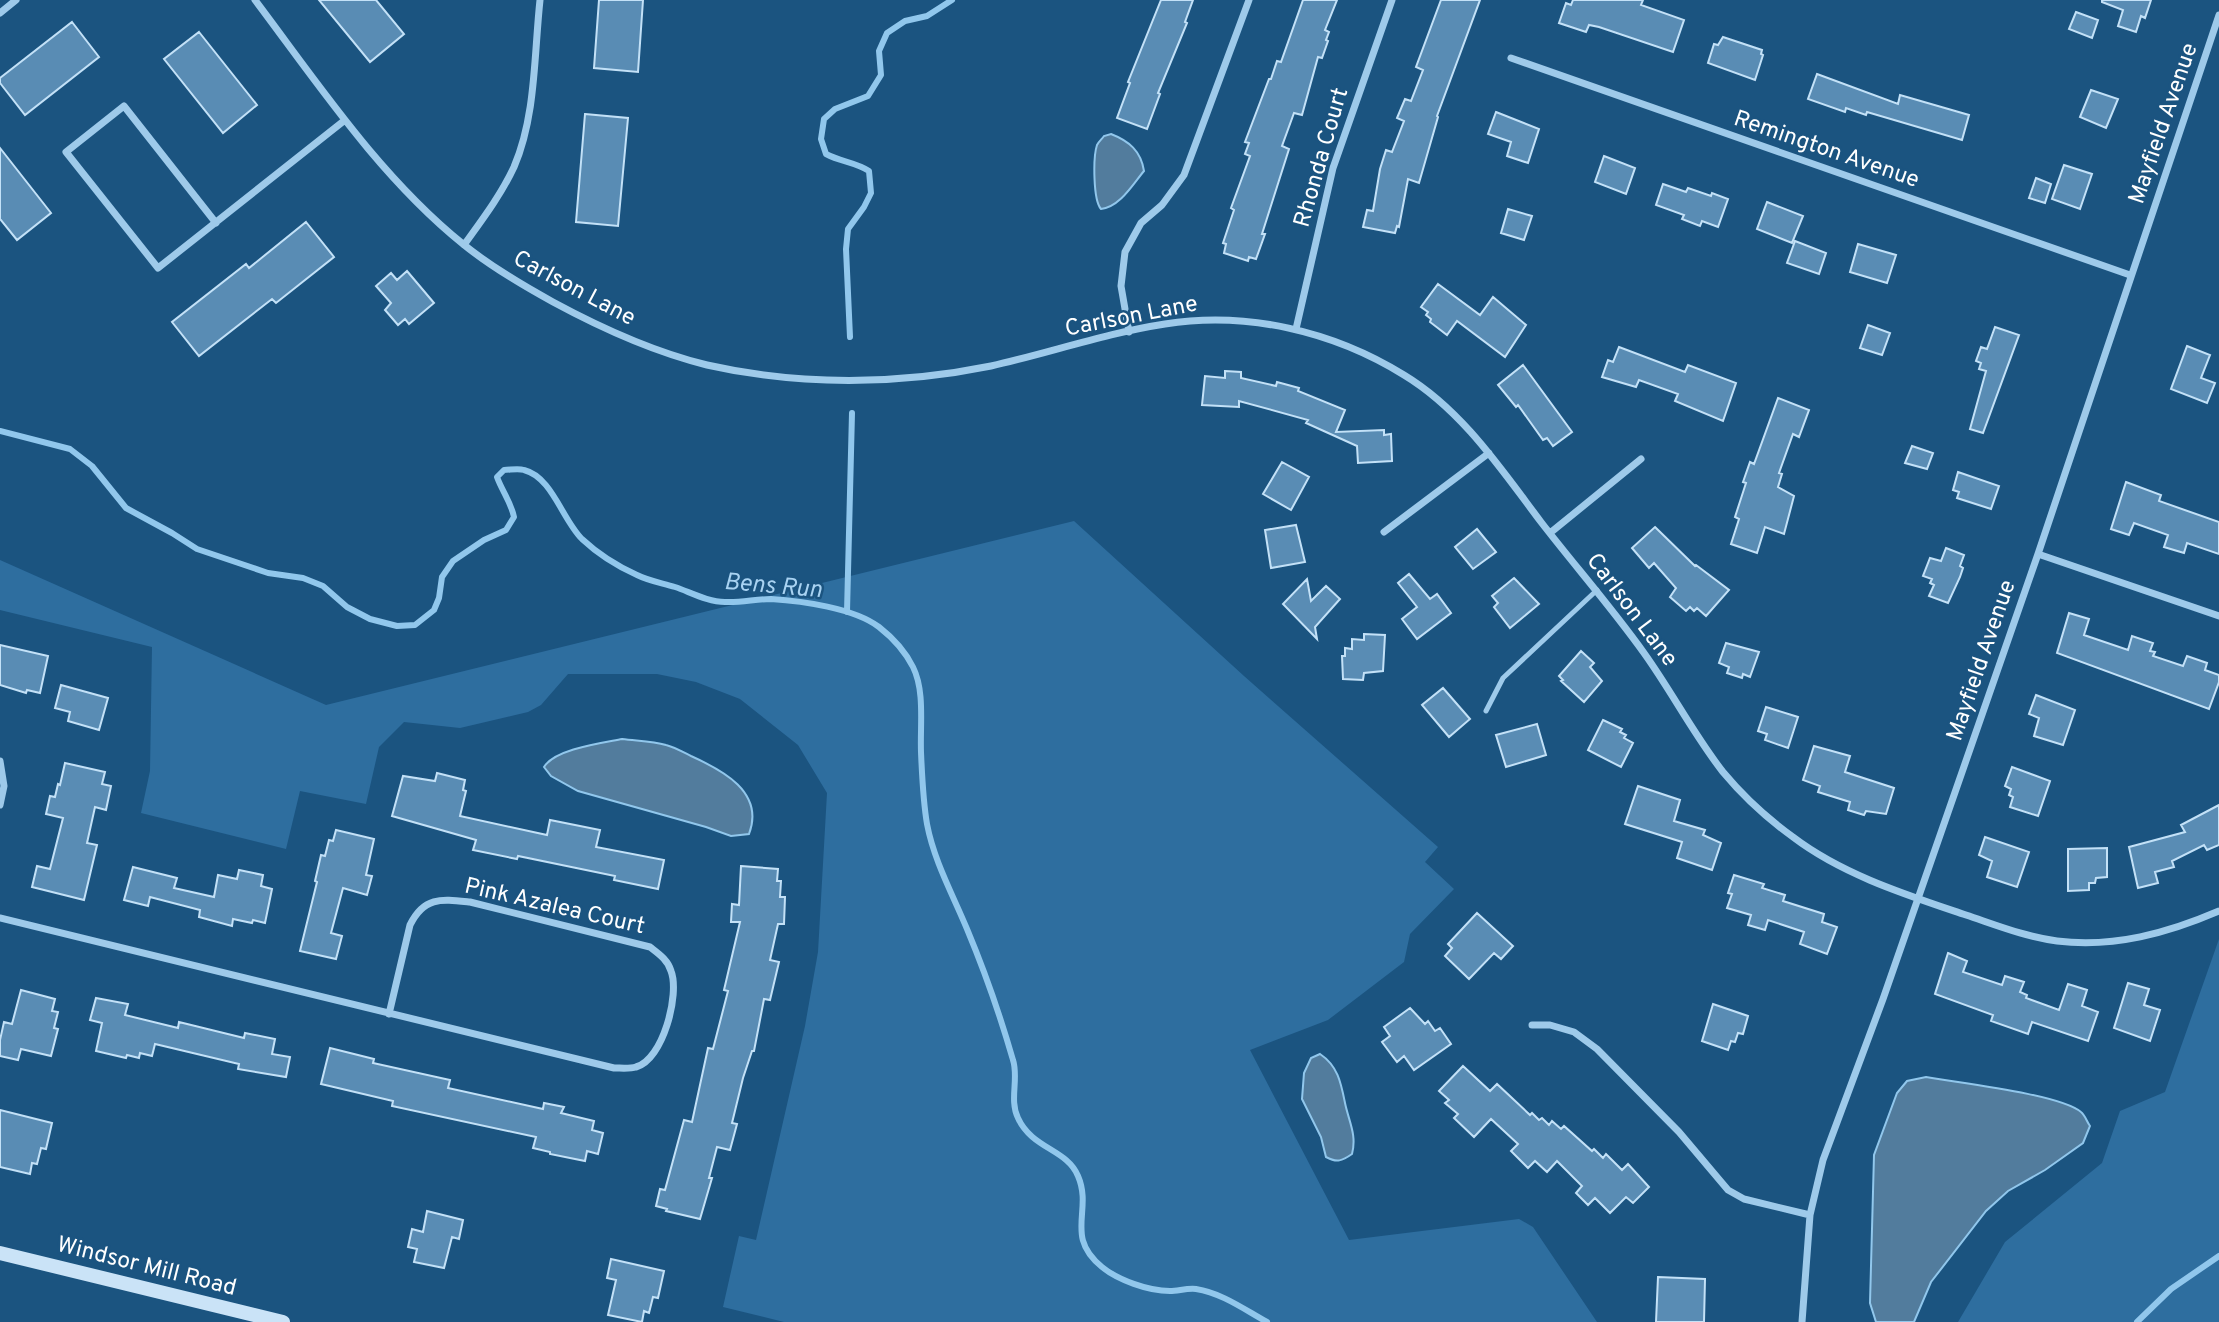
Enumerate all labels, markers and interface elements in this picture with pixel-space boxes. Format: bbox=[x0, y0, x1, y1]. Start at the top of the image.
street label: Mayfield Avenue bbox=[2123, 40, 2205, 208]
street label: Rhonda Court bbox=[1289, 84, 1356, 231]
street label: Remington Avenue bbox=[1730, 105, 1923, 196]
street label: Carlson Lane bbox=[508, 245, 640, 334]
street label: Carlson Lane bbox=[1063, 290, 1200, 345]
street label: Carlson Lane bbox=[1579, 548, 1683, 673]
water label: Bens Run bbox=[723, 568, 823, 606]
street label: Mayfield Avenue bbox=[1941, 577, 2023, 745]
street label: Pink Azalea Court bbox=[462, 873, 647, 942]
street label: Windsor Mill Road bbox=[54, 1231, 239, 1304]

